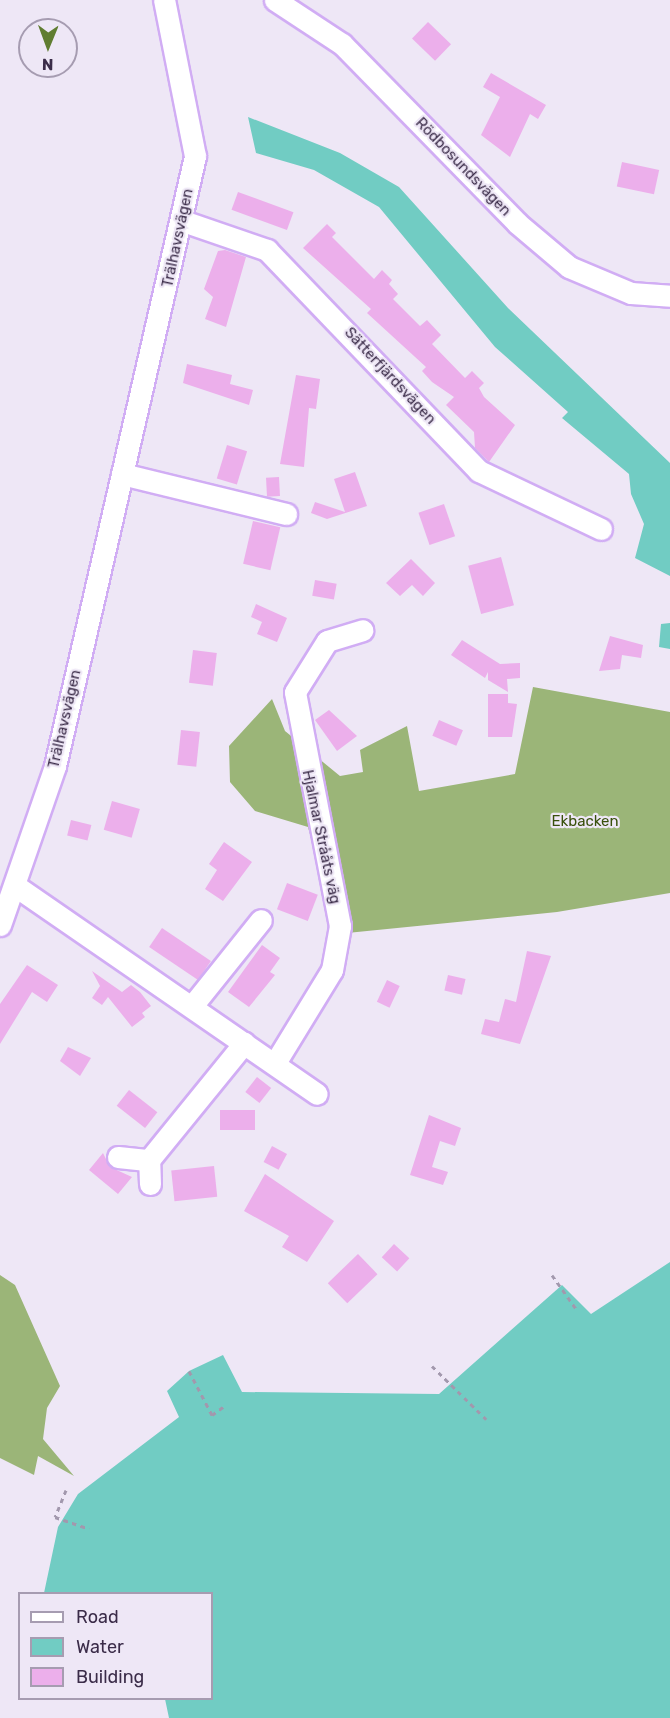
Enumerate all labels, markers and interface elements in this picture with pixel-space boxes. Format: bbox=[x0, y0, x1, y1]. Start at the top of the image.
north arrow bbox=[18, 18, 78, 78]
text: N bbox=[42, 55, 54, 74]
street label: Rödbosundsvägen bbox=[412, 114, 514, 220]
street label: Trälhavsvägen bbox=[159, 187, 197, 289]
street label: Sätterfjärdsvägen bbox=[341, 324, 439, 428]
street label: Trälhavsvägen bbox=[45, 668, 85, 770]
street label: Hjalmar Strååts väg bbox=[298, 768, 344, 906]
park label: Ekbacken bbox=[551, 813, 619, 831]
legend bbox=[18, 1592, 213, 1700]
text: Road bbox=[76, 1606, 119, 1628]
text: Water bbox=[76, 1636, 124, 1658]
text: Building bbox=[76, 1666, 144, 1688]

